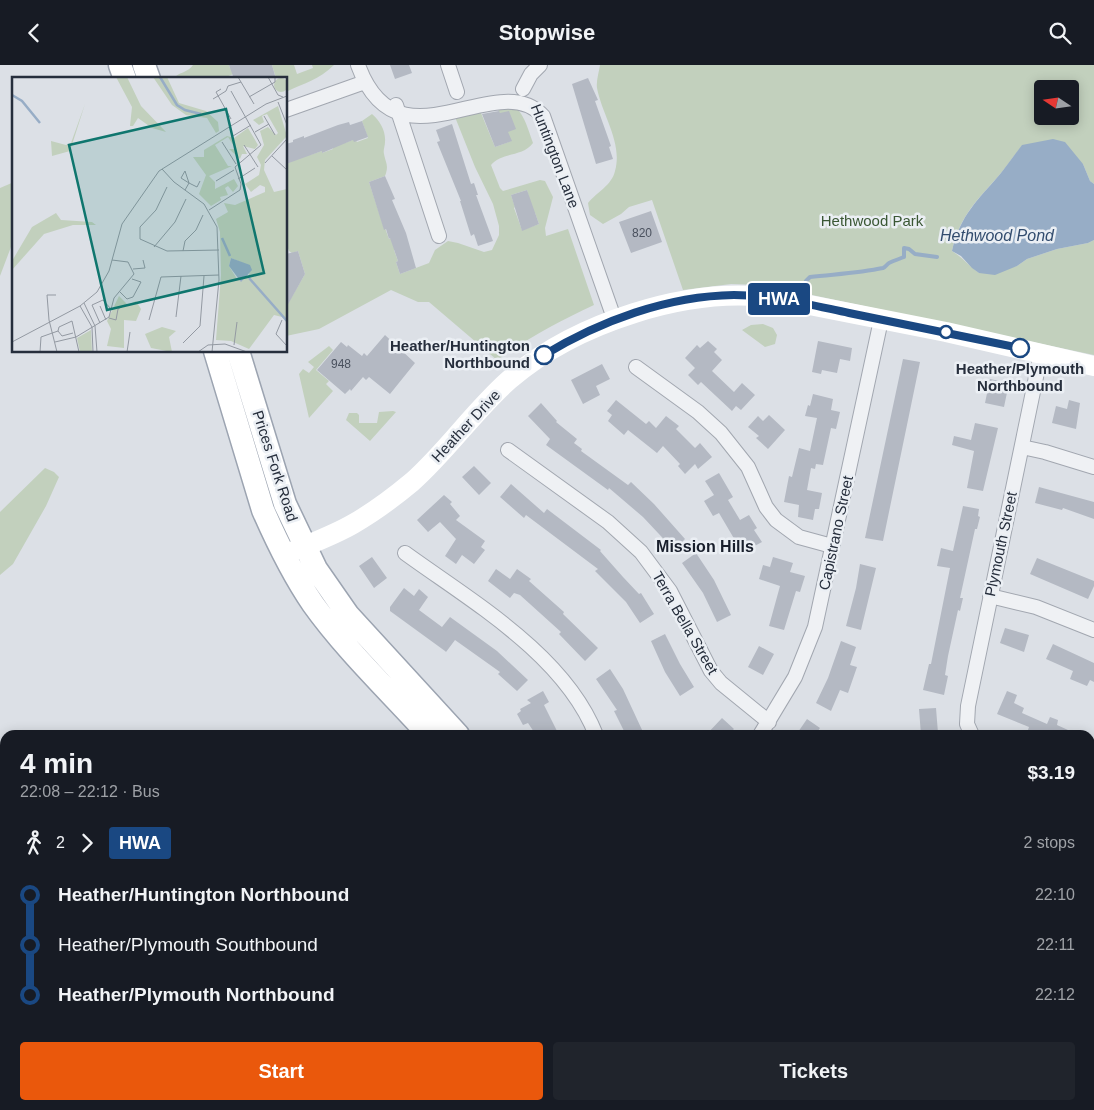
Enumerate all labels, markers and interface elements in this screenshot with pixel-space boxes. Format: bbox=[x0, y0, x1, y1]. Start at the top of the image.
icon: back bbox=[20, 19, 48, 47]
icon: search bbox=[1046, 19, 1074, 47]
text: Stopwise bbox=[499, 20, 595, 45]
inset map bbox=[12, 77, 288, 353]
north arrow bbox=[1034, 80, 1079, 125]
map controls bbox=[1034, 80, 1079, 125]
street label: Huntington Lane bbox=[528, 101, 583, 210]
park label: Hethwood Park bbox=[821, 212, 924, 229]
house number: 820 bbox=[632, 226, 652, 240]
water label: Hethwood Pond bbox=[940, 227, 1055, 244]
line badge: HWA bbox=[750, 283, 808, 315]
text: HWA bbox=[758, 289, 800, 309]
unlabelled marker bbox=[939, 325, 953, 339]
place label: Heather/Huntington Northbound bbox=[390, 337, 530, 371]
marker: Heather/Plymouth Northbound bbox=[1010, 338, 1030, 358]
marker: Heather/Huntington Northbound bbox=[534, 345, 554, 365]
house number: 948 bbox=[331, 357, 351, 371]
place label: Heather/Plymouth Northbound bbox=[956, 360, 1084, 394]
street label: Heather Drive bbox=[428, 386, 503, 465]
street label: Prices Fork Road bbox=[249, 408, 301, 524]
street label: Capistrano Street bbox=[815, 473, 856, 592]
street label: Plymouth Street bbox=[981, 489, 1020, 598]
district label: Mission Hills bbox=[656, 538, 754, 555]
street label: Terra Bella Street bbox=[649, 568, 722, 678]
text: 4 min bbox=[20, 748, 93, 779]
text: $3.19 bbox=[1027, 762, 1075, 783]
text: 22:08 – 22:12 · Bus bbox=[20, 783, 160, 800]
icon: walk bbox=[20, 829, 48, 857]
icon: forward bbox=[73, 829, 101, 857]
text: HWA bbox=[119, 833, 161, 853]
text: 2 bbox=[56, 834, 65, 851]
text: 2 stops bbox=[1023, 834, 1075, 851]
text: Heather/Huntington Northbound bbox=[58, 884, 349, 905]
text: 22:10 bbox=[1035, 886, 1075, 903]
text: Heather/Plymouth Southbound bbox=[58, 934, 318, 955]
text: 22:11 bbox=[1036, 936, 1075, 953]
text: Heather/Plymouth Northbound bbox=[58, 984, 335, 1005]
text: 22:12 bbox=[1035, 986, 1075, 1003]
button: Start bbox=[20, 1042, 543, 1100]
button: Tickets bbox=[553, 1042, 1075, 1100]

